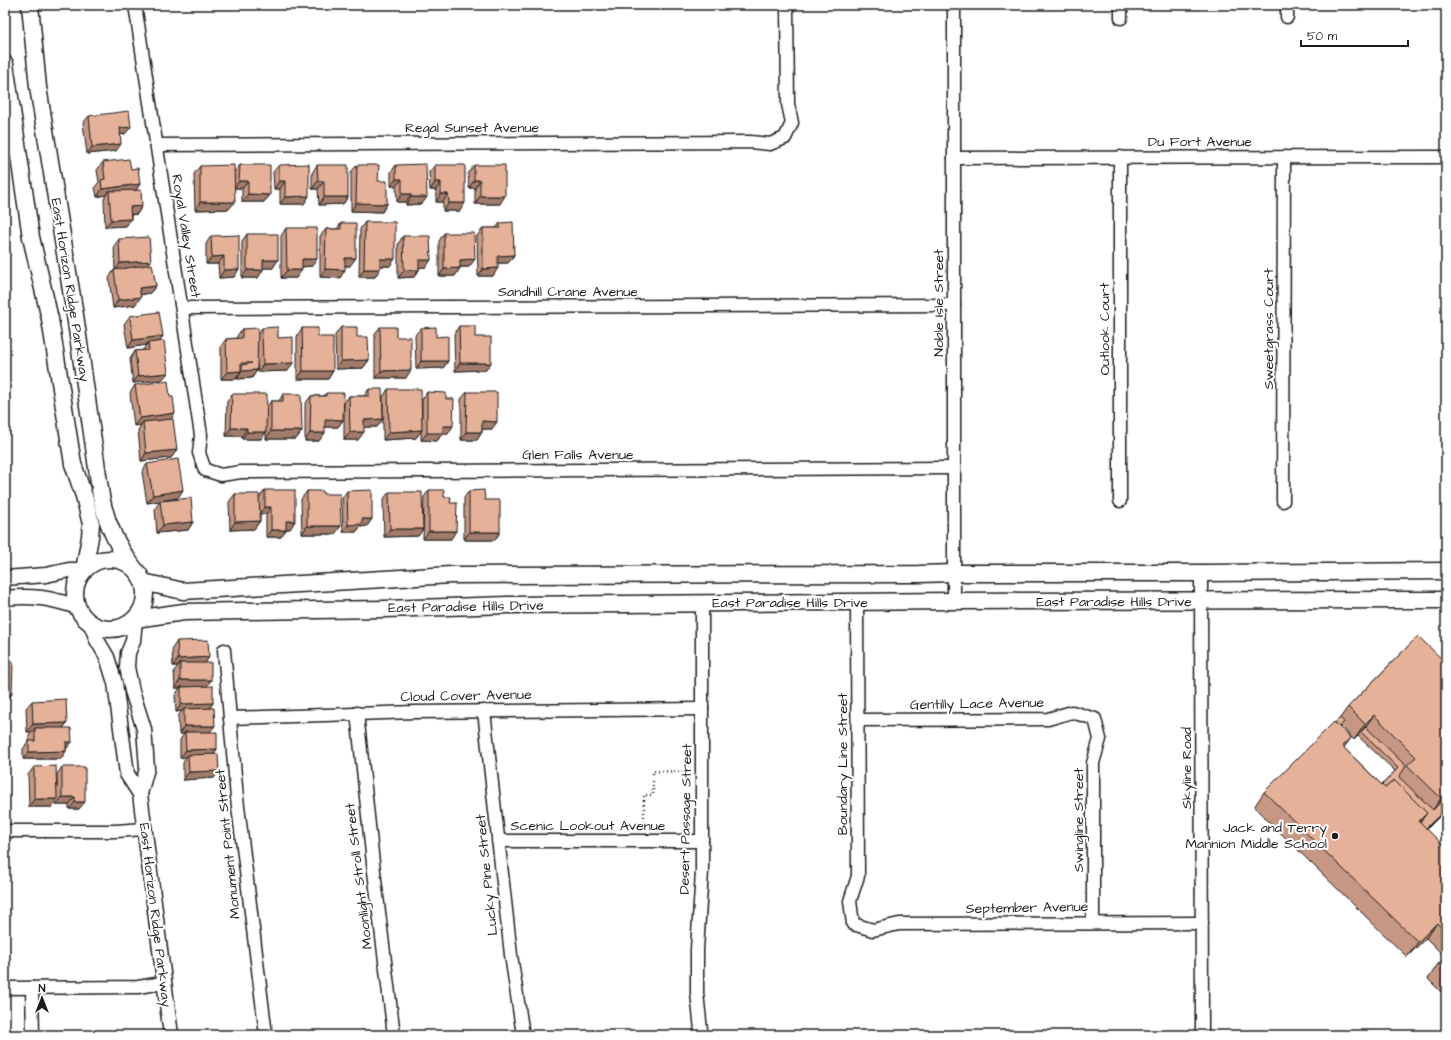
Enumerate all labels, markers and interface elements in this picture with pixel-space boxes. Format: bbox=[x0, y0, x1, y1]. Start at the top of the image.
scale bar bbox=[1301, 22, 1408, 48]
text: 50 m bbox=[1307, 28, 1338, 45]
street label: Regal Sunset Avenue bbox=[405, 118, 540, 138]
street label: Du Fort Avenue bbox=[1148, 132, 1252, 152]
street label: Royal Valley Street bbox=[166, 173, 206, 300]
street label: East Horizon Ridge Parkway bbox=[46, 197, 94, 383]
street label: Noble Isle Street bbox=[929, 249, 949, 357]
street label: Sweetgrass Court bbox=[1259, 268, 1279, 390]
street label: Sandhill Crane Avenue bbox=[498, 282, 638, 302]
street label: Outlook Court bbox=[1095, 282, 1115, 375]
street label: Glen Falls Avenue bbox=[522, 445, 634, 465]
street label: East Paradise Hills Drive bbox=[1036, 592, 1192, 612]
street label: East Paradise Hills Drive bbox=[712, 593, 868, 613]
street label: East Paradise Hills Drive bbox=[388, 596, 544, 618]
street label: Cloud Cover Avenue bbox=[400, 685, 532, 707]
street label: Boundary Line Street bbox=[833, 692, 853, 835]
street label: Gentilly Lace Avenue bbox=[910, 693, 1045, 715]
street label: Skyline Road bbox=[1177, 727, 1197, 809]
street label: Desert Passage Street bbox=[675, 743, 697, 895]
street label: Swingline Street bbox=[1069, 767, 1089, 872]
street label: Monument Point Street bbox=[210, 768, 246, 920]
street label: Moonlight Stroll Street bbox=[340, 801, 378, 950]
street label: Lucky Pine Street bbox=[471, 813, 503, 937]
street label: Scenic Lookout Avenue bbox=[511, 816, 666, 836]
place label: Jack and Terry Mannion Middle School bbox=[1186, 818, 1327, 854]
street label: East Horizon Ridge Parkway bbox=[134, 822, 176, 1009]
marker: Jack and Terry Mannion Middle School bbox=[1330, 831, 1340, 841]
street label: September Avenue bbox=[965, 897, 1089, 919]
north arrow bbox=[22, 978, 62, 1018]
text: N bbox=[39, 981, 46, 996]

